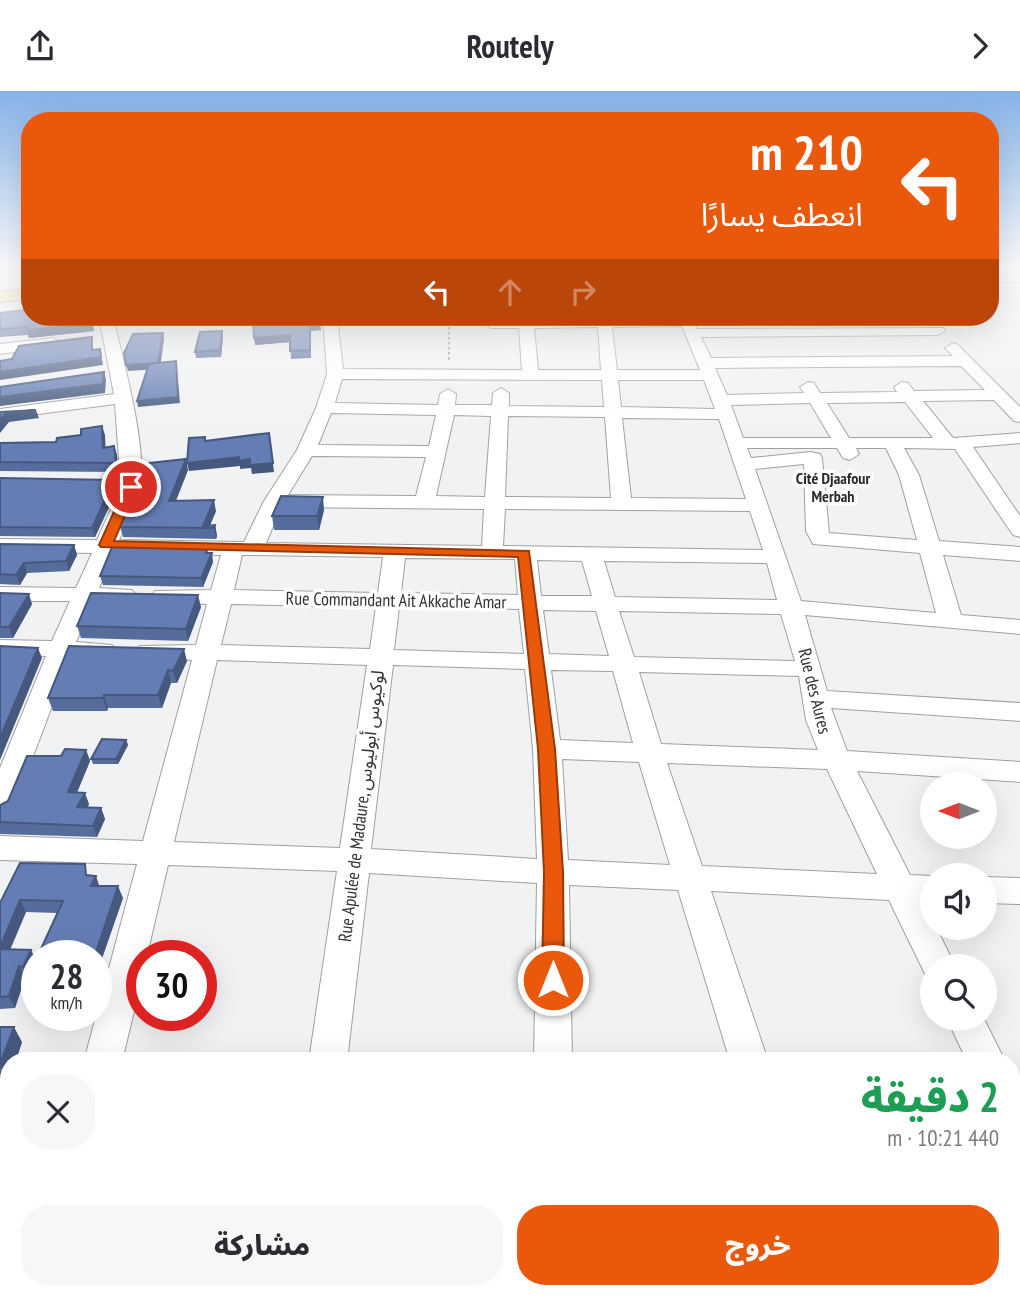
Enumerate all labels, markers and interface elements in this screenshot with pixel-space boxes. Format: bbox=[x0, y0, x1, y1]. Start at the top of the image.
text: Routely bbox=[467, 25, 553, 67]
icon: share bbox=[21, 27, 59, 65]
icon: forward bbox=[961, 27, 999, 65]
text: 210 m bbox=[750, 120, 863, 184]
icon: left bbox=[887, 140, 978, 231]
text: انعطف يسارًا bbox=[701, 193, 863, 235]
icon: left bbox=[418, 273, 456, 311]
icon: ahead bbox=[491, 273, 529, 311]
icon: right bbox=[564, 273, 602, 311]
pin bbox=[101, 457, 161, 517]
icon: arrive bbox=[112, 468, 150, 506]
district label: Cité Djaafour Merbah bbox=[796, 468, 870, 506]
street label: Rue Commandant Ait Akkache Amar bbox=[285, 587, 507, 613]
street label: Rue des Aures bbox=[793, 646, 837, 736]
street label: Rue Apulée de Madaure, لوكيوس أبوليوس bbox=[333, 669, 389, 943]
north arrow bbox=[920, 772, 998, 849]
map controls bbox=[920, 772, 997, 1031]
button: sound bbox=[920, 863, 997, 940]
speed limit sign: 30 bbox=[126, 940, 217, 1031]
position arrow bbox=[516, 943, 590, 1017]
text: 28 bbox=[50, 953, 83, 999]
button: search bbox=[920, 954, 997, 1031]
text: km/h bbox=[51, 991, 82, 1014]
text: 2 دقيقة bbox=[861, 1069, 999, 1124]
button: close bbox=[21, 1075, 95, 1149]
text: 440 m · 10:21 bbox=[887, 1123, 999, 1152]
button: مشاركة bbox=[21, 1205, 503, 1285]
button: خروج bbox=[517, 1205, 999, 1285]

